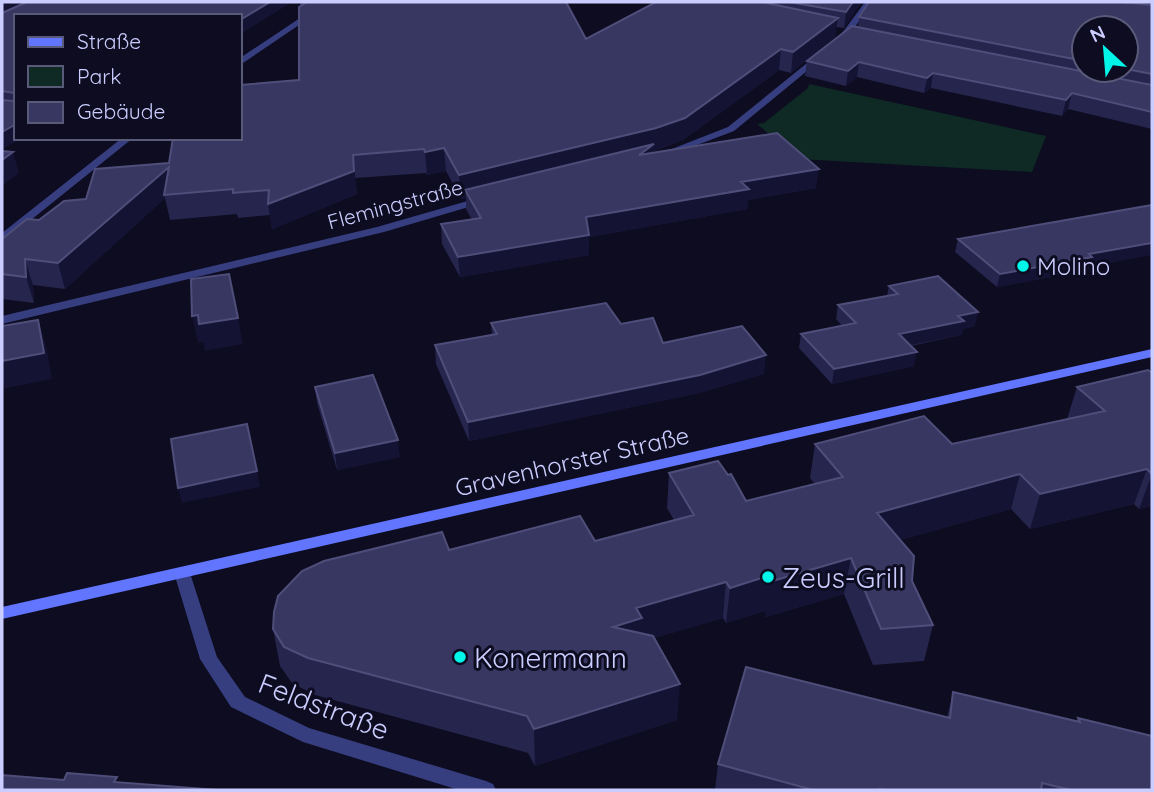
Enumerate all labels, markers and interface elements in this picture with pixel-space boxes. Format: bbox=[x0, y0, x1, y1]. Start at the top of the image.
legend bbox=[14, 14, 242, 140]
north arrow bbox=[1070, 14, 1140, 84]
text: N bbox=[1086, 20, 1109, 48]
text: Straße bbox=[77, 28, 141, 54]
text: Park bbox=[77, 63, 121, 89]
text: Gebäude bbox=[77, 98, 165, 124]
street label: Flemingstraße bbox=[324, 173, 466, 235]
place label: Molino bbox=[1037, 251, 1110, 281]
marker: Molino bbox=[1015, 258, 1031, 274]
street label: Gravenhorster Straße bbox=[452, 419, 692, 503]
place label: Zeus-Grill bbox=[782, 560, 905, 595]
marker: Zeus-Grill bbox=[760, 569, 776, 585]
place label: Konermann bbox=[474, 640, 627, 675]
marker: Konermann bbox=[452, 649, 468, 665]
street label: Feldstraße bbox=[254, 665, 394, 747]

